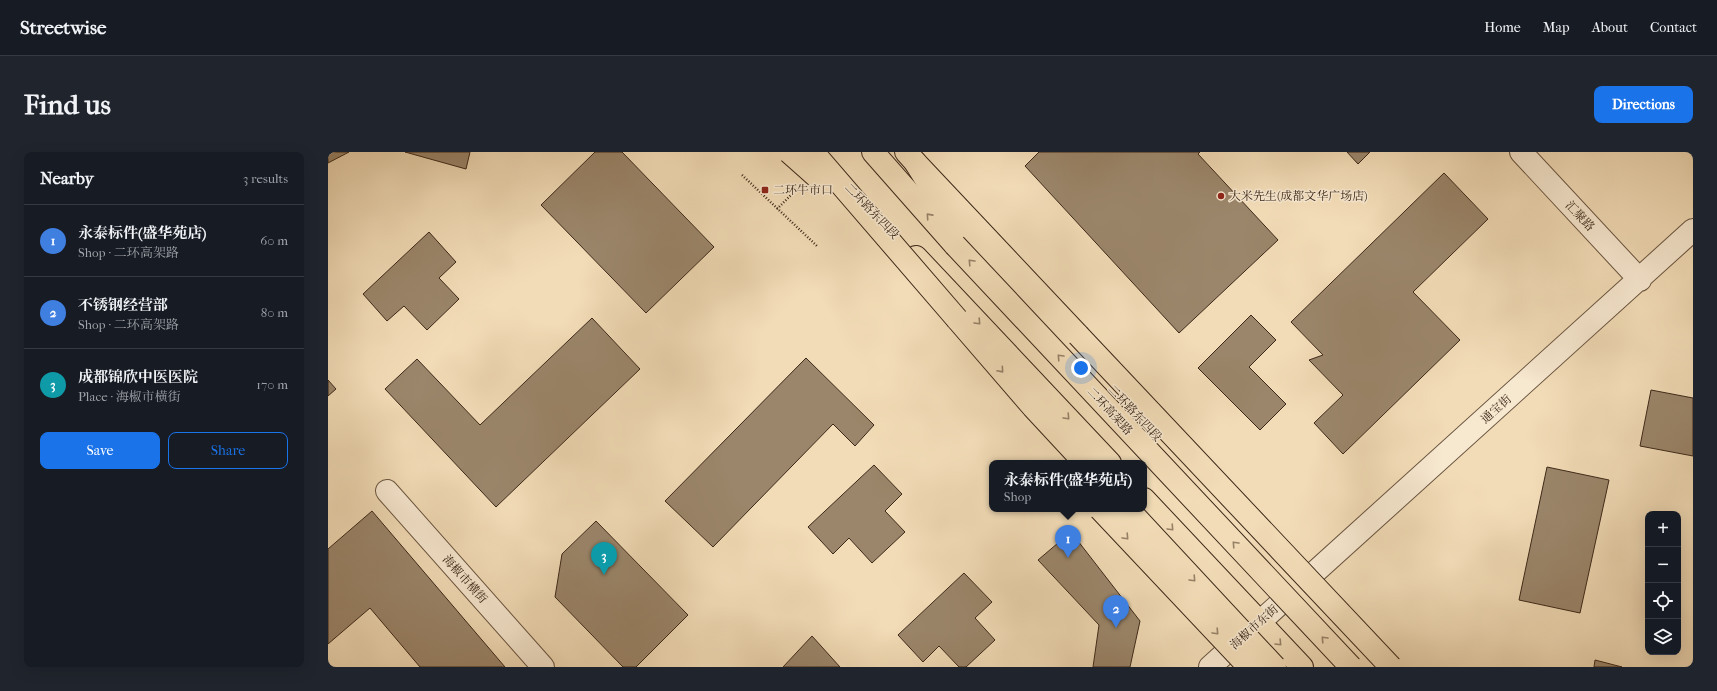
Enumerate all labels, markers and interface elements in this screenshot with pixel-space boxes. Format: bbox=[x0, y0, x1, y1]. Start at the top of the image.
text: Streetwise bbox=[20, 17, 106, 39]
text: Home bbox=[1484, 19, 1521, 36]
text: Map bbox=[1543, 19, 1570, 36]
text: About bbox=[1592, 19, 1628, 36]
text: Contact bbox=[1650, 19, 1697, 36]
button: Directions bbox=[1594, 86, 1693, 123]
text: Find us bbox=[24, 88, 111, 121]
text: Nearby bbox=[40, 168, 94, 188]
text: 3 results bbox=[243, 171, 288, 186]
street label: 二环路东四段 bbox=[842, 180, 902, 242]
place label: 二环牛市口 bbox=[773, 183, 833, 197]
marker: 二环牛市口 bbox=[760, 185, 770, 195]
place label: 大米先生(成都文华广场店) bbox=[1229, 189, 1368, 203]
marker: 大米先生(成都文华广场店) bbox=[1216, 191, 1226, 201]
street label: 汇聚路 bbox=[1563, 198, 1597, 234]
one-way arrow bbox=[926, 213, 934, 221]
text: 永泰标件(盛华苑店) bbox=[78, 224, 206, 242]
text: 1 bbox=[51, 233, 55, 248]
text: 60 m bbox=[260, 233, 288, 248]
text: Shop · 二环高架路 bbox=[78, 245, 179, 260]
one-way arrow bbox=[968, 259, 976, 267]
text: 不锈钢经营部 bbox=[78, 296, 168, 314]
text: 2 bbox=[50, 305, 56, 320]
text: 80 m bbox=[261, 305, 288, 320]
text: Shop · 二环高架路 bbox=[78, 317, 179, 332]
one-way arrow bbox=[973, 317, 981, 325]
one-way arrow bbox=[1057, 354, 1065, 362]
your location bbox=[1071, 358, 1091, 378]
one-way arrow bbox=[996, 365, 1003, 373]
text: 成都锦欣中医医院 bbox=[78, 368, 198, 386]
text: 3 bbox=[50, 377, 56, 392]
text: 170 m bbox=[256, 377, 288, 392]
street label: 二环路东四段 bbox=[1105, 382, 1165, 444]
street label: 二环高架路 bbox=[1084, 384, 1136, 438]
text: Place · 海椒市横街 bbox=[78, 389, 181, 404]
street label: 通宝街 bbox=[1478, 391, 1515, 426]
one-way arrow bbox=[1062, 412, 1069, 420]
button: Save bbox=[40, 432, 160, 469]
button: Share bbox=[168, 432, 288, 469]
popup bbox=[989, 460, 1147, 512]
text: 永泰标件(盛华苑店) bbox=[1004, 471, 1132, 489]
text: Shop bbox=[1004, 489, 1031, 504]
map controls bbox=[1645, 511, 1681, 655]
button: + bbox=[1645, 511, 1681, 547]
one-way arrow bbox=[1166, 523, 1173, 531]
pin: 1 bbox=[1055, 525, 1081, 558]
one-way arrow bbox=[1121, 532, 1129, 540]
one-way arrow bbox=[1232, 541, 1240, 549]
pin: 3 bbox=[591, 542, 617, 575]
button: − bbox=[1645, 547, 1681, 583]
street label: 海椒市横街 bbox=[440, 552, 491, 607]
one-way arrow bbox=[1188, 574, 1195, 581]
button: locate bbox=[1645, 583, 1681, 619]
pin: 2 bbox=[1103, 595, 1129, 628]
street label: 海椒市东街 bbox=[1227, 601, 1282, 652]
button: layers bbox=[1645, 619, 1681, 655]
one-way arrow bbox=[1211, 627, 1218, 635]
one-way arrow bbox=[1322, 636, 1329, 643]
one-way arrow bbox=[1274, 638, 1282, 646]

